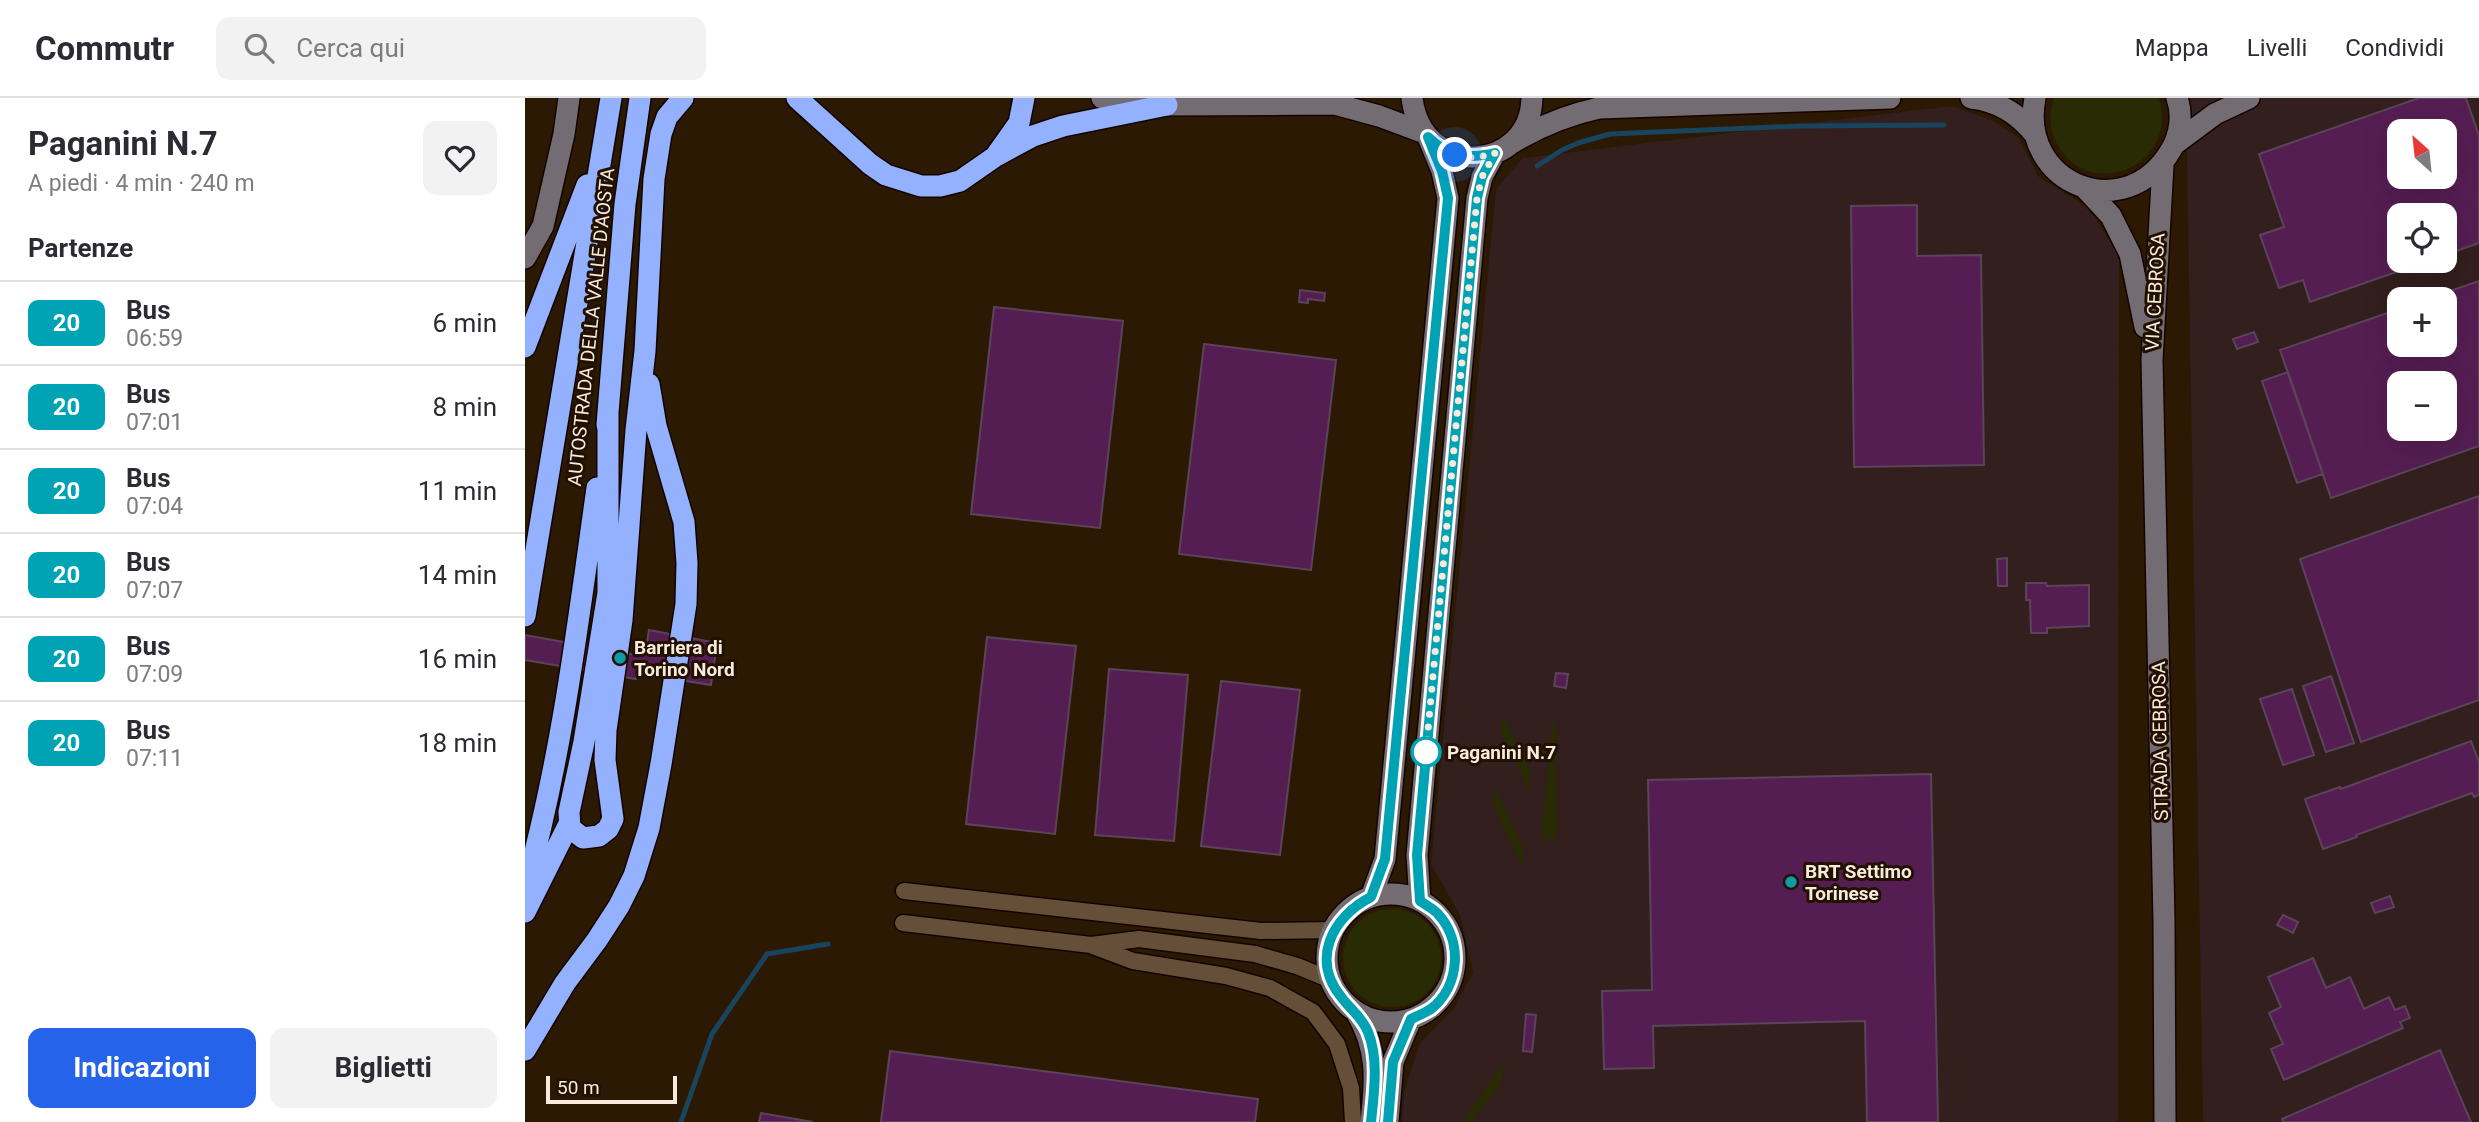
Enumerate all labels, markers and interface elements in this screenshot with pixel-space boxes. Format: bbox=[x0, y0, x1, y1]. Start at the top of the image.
search box bbox=[216, 17, 706, 80]
text: Commutr bbox=[35, 29, 174, 68]
icon: search bbox=[240, 29, 278, 67]
text: Cerca qui bbox=[296, 33, 405, 63]
text: Mappa bbox=[2135, 34, 2209, 62]
text: Livelli bbox=[2247, 34, 2307, 62]
text: Condividi bbox=[2345, 34, 2444, 62]
north arrow bbox=[2387, 119, 2457, 189]
map controls bbox=[2387, 119, 2457, 441]
button: heart bbox=[423, 121, 497, 195]
text: Paganini N.7 bbox=[28, 124, 218, 163]
your location bbox=[1437, 137, 1472, 172]
street label: AUTOSTRADA DELLA VALLE D'AOSTA bbox=[563, 166, 619, 487]
text: A piedi · 4 min · 240 m bbox=[28, 170, 255, 197]
button: locate bbox=[2387, 203, 2457, 273]
street label: VIA CEBROSA bbox=[2140, 232, 2170, 352]
text: Partenze bbox=[28, 233, 133, 263]
button: + bbox=[2387, 287, 2457, 357]
text: Bus bbox=[126, 295, 171, 325]
text: 6 min bbox=[432, 308, 497, 338]
text: 20 bbox=[53, 309, 80, 337]
text: 06:59 bbox=[126, 325, 183, 352]
button: − bbox=[2387, 371, 2457, 441]
text: Bus bbox=[126, 379, 171, 409]
text: 8 min bbox=[432, 392, 497, 422]
text: 20 bbox=[53, 393, 80, 421]
text: 07:01 bbox=[126, 409, 183, 436]
text: Bus bbox=[126, 463, 171, 493]
text: 11 min bbox=[418, 476, 497, 506]
text: 20 bbox=[53, 477, 80, 505]
text: 07:04 bbox=[126, 493, 183, 520]
text: Bus bbox=[126, 547, 171, 577]
text: 14 min bbox=[418, 560, 497, 590]
text: 20 bbox=[53, 561, 80, 589]
text: 07:07 bbox=[126, 577, 183, 604]
text: Bus bbox=[126, 631, 171, 661]
place label: Barriera di Torino Nord bbox=[634, 636, 735, 681]
text: 16 min bbox=[418, 644, 497, 674]
text: 20 bbox=[53, 645, 80, 673]
marker: Barriera di Torino Nord bbox=[612, 650, 628, 666]
street label: STRADA CEBROSA bbox=[2147, 660, 2173, 821]
text: 07:09 bbox=[126, 661, 183, 688]
text: Bus bbox=[126, 715, 171, 745]
text: 18 min bbox=[418, 728, 497, 758]
text: 20 bbox=[53, 729, 80, 757]
marker: Paganini N.7 bbox=[1411, 737, 1441, 767]
place label: Paganini N.7 bbox=[1447, 741, 1556, 764]
text: 07:11 bbox=[126, 745, 183, 772]
place label: BRT Settimo Torinese bbox=[1805, 860, 1912, 905]
marker: BRT Settimo Torinese bbox=[1783, 874, 1799, 890]
button: Indicazioni bbox=[28, 1028, 256, 1108]
button: Biglietti bbox=[270, 1028, 497, 1108]
scale bar bbox=[546, 1073, 677, 1105]
text: 50 m bbox=[557, 1076, 600, 1099]

